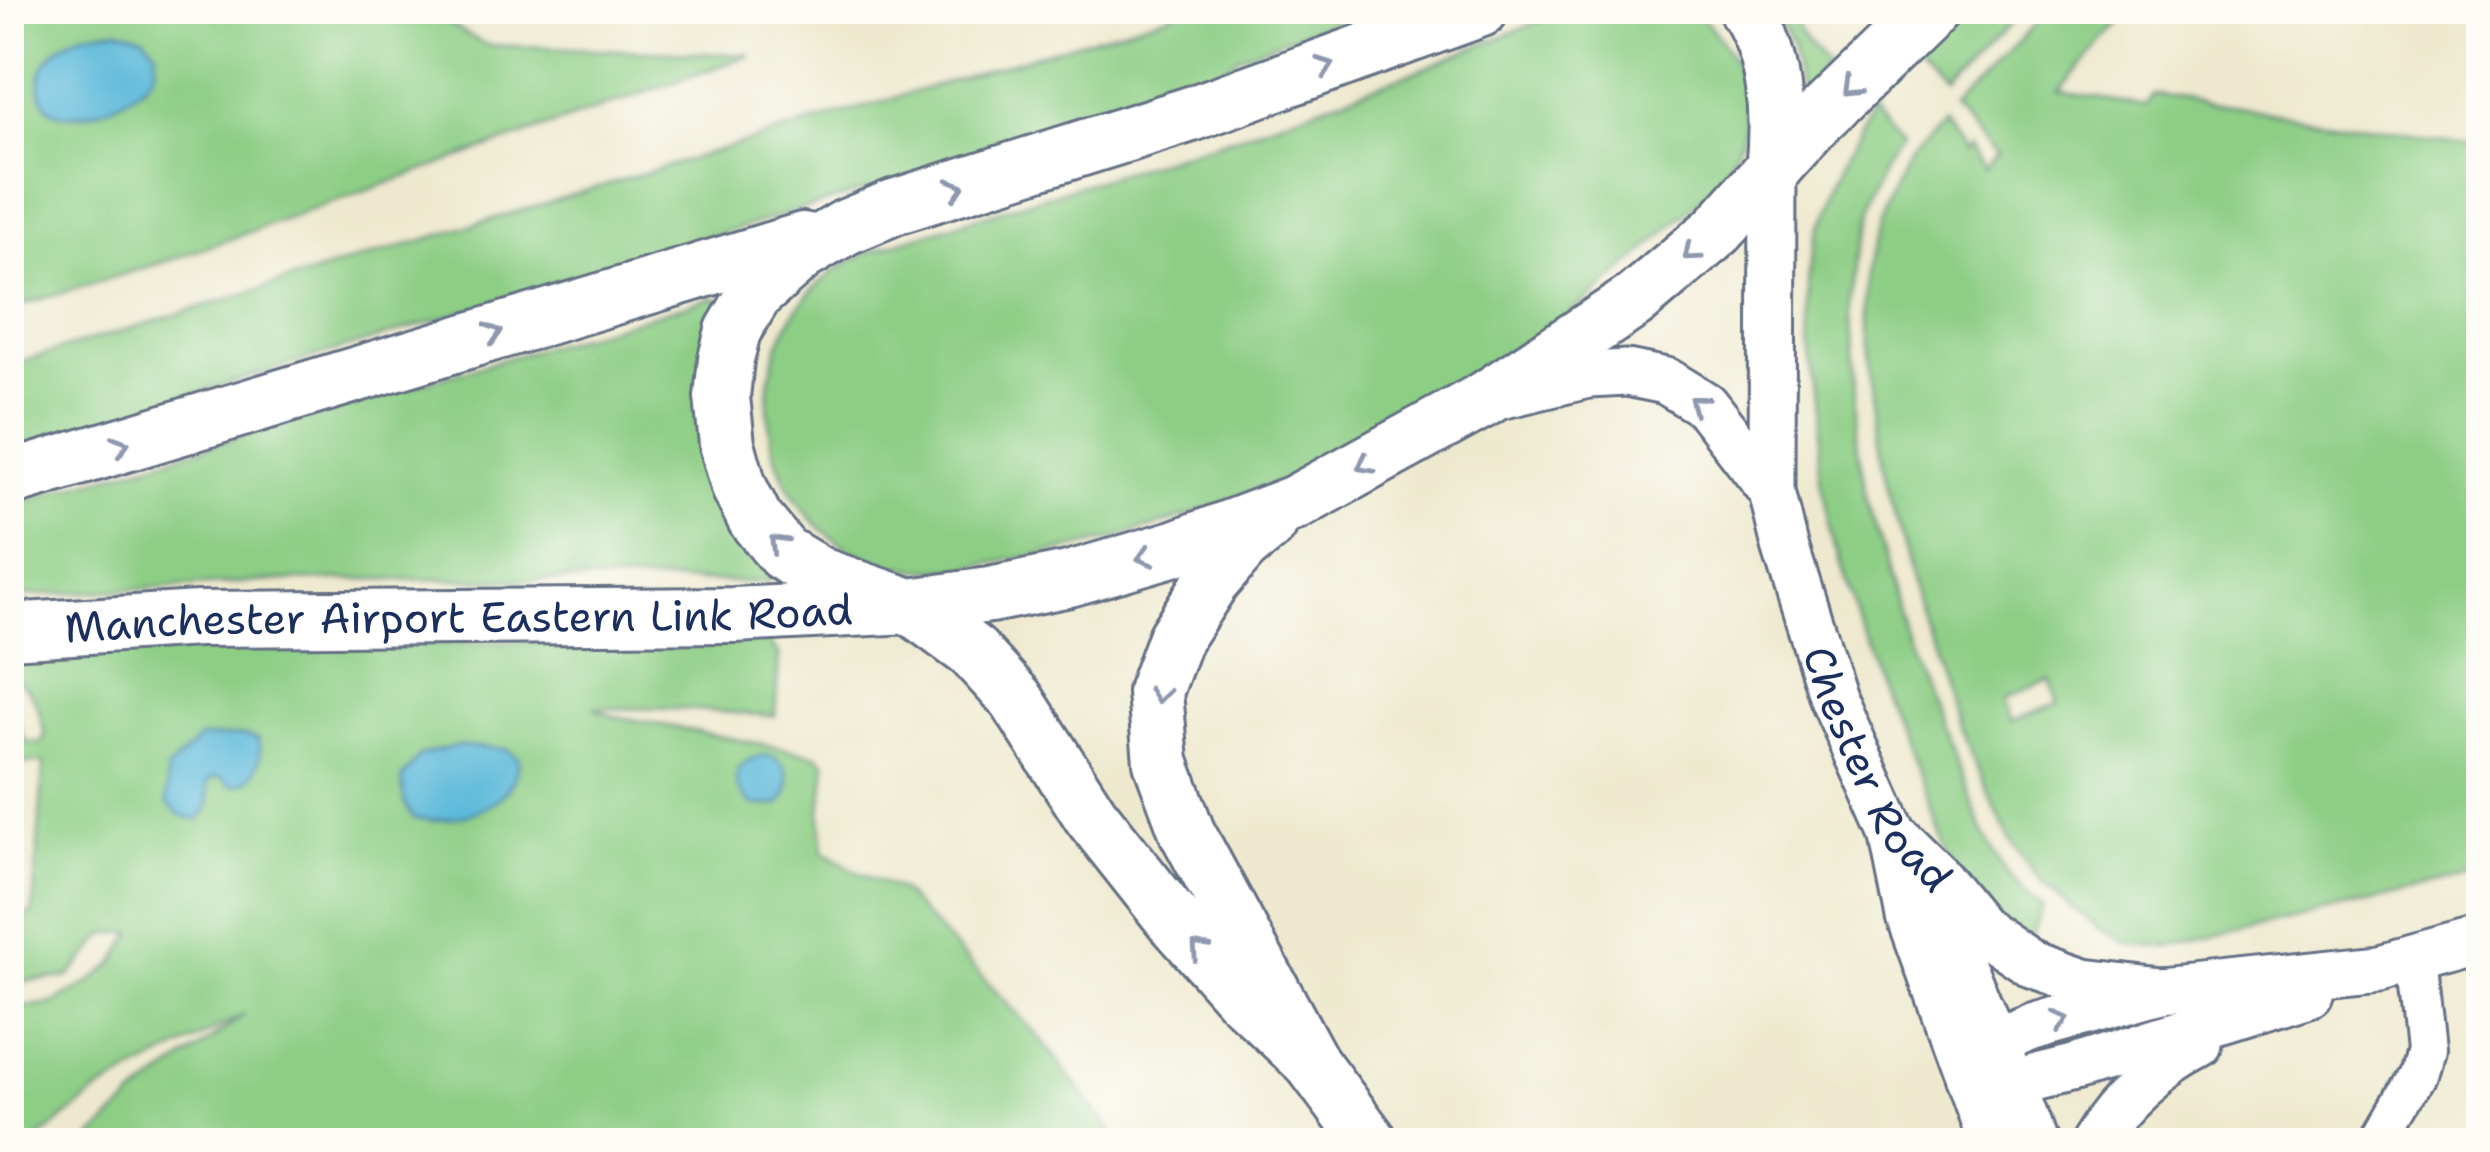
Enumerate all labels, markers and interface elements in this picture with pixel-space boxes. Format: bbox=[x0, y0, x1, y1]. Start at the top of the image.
one-way arrow bbox=[1314, 56, 1335, 80]
one-way arrow bbox=[1843, 73, 1865, 95]
one-way arrow bbox=[945, 177, 966, 202]
one-way arrow bbox=[1683, 238, 1705, 260]
one-way arrow bbox=[483, 322, 504, 347]
one-way arrow bbox=[1689, 396, 1711, 417]
one-way arrow bbox=[110, 434, 131, 459]
one-way arrow bbox=[1357, 451, 1378, 474]
one-way arrow bbox=[770, 535, 792, 557]
one-way arrow bbox=[1136, 543, 1157, 568]
street label: Manchester Airport Eastern Link Road bbox=[63, 581, 854, 655]
street label: Chester Road bbox=[1790, 639, 1966, 903]
one-way arrow bbox=[1147, 686, 1172, 705]
one-way arrow bbox=[1192, 941, 1214, 963]
one-way arrow bbox=[2052, 1009, 2072, 1034]

